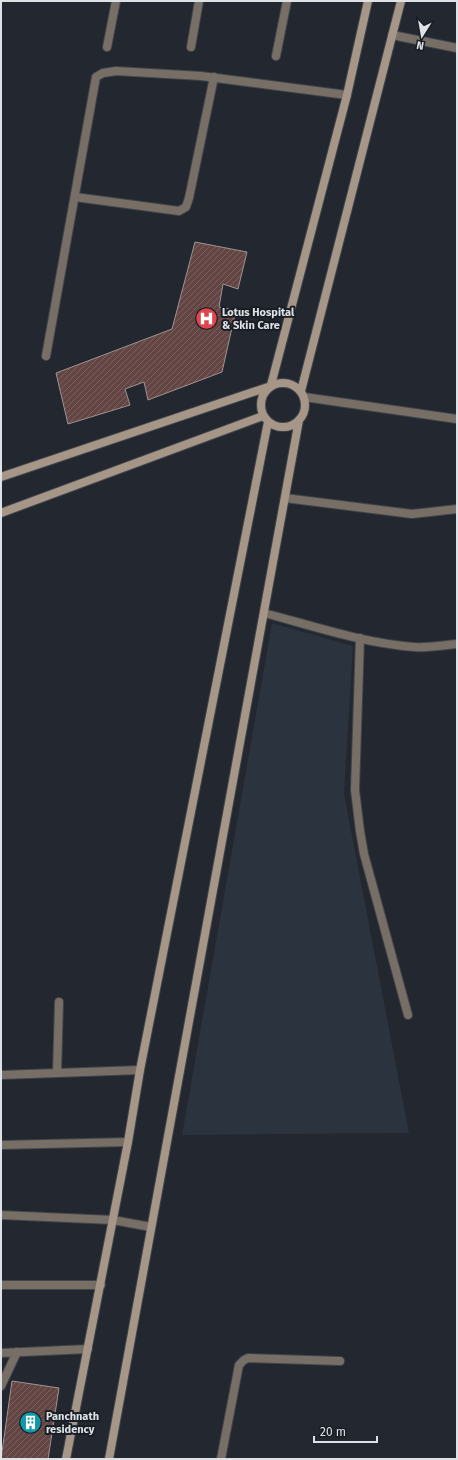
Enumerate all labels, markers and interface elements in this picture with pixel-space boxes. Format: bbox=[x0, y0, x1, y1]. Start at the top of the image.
north arrow bbox=[402, 16, 442, 56]
text: N bbox=[415, 38, 425, 52]
hospital icon: Lotus Hospital & Skin Care bbox=[193, 305, 219, 331]
place label: Lotus Hospital & Skin Care bbox=[222, 306, 295, 332]
building icon: Panchnath residency bbox=[17, 1409, 43, 1435]
place label: Panchnath residency bbox=[46, 1410, 99, 1436]
scale bar bbox=[314, 1418, 377, 1444]
text: 20 m bbox=[320, 1425, 346, 1439]

